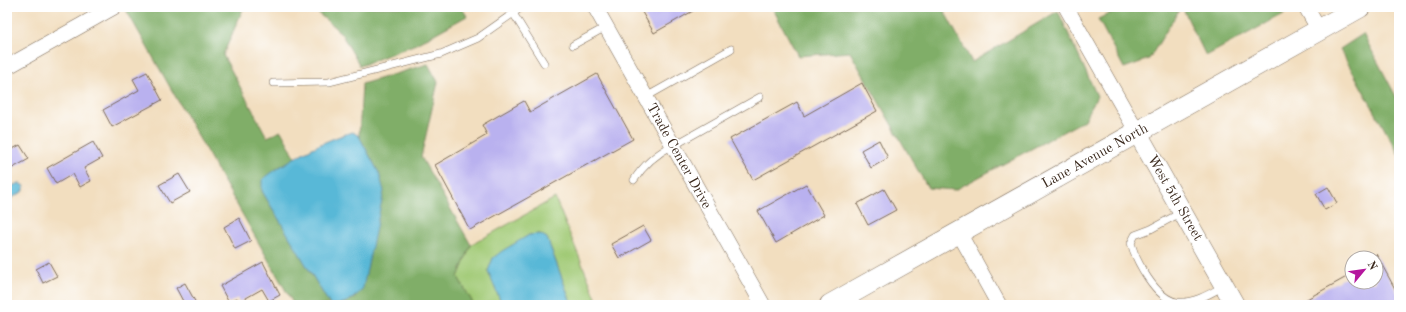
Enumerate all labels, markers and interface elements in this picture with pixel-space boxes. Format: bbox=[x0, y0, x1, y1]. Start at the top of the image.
street label: Trade Center Drive bbox=[644, 101, 714, 211]
street label: Lane Avenue North bbox=[1040, 121, 1151, 191]
street label: West 5th Street bbox=[1145, 153, 1205, 243]
north arrow bbox=[1344, 250, 1384, 290]
text: N bbox=[1365, 260, 1379, 273]

